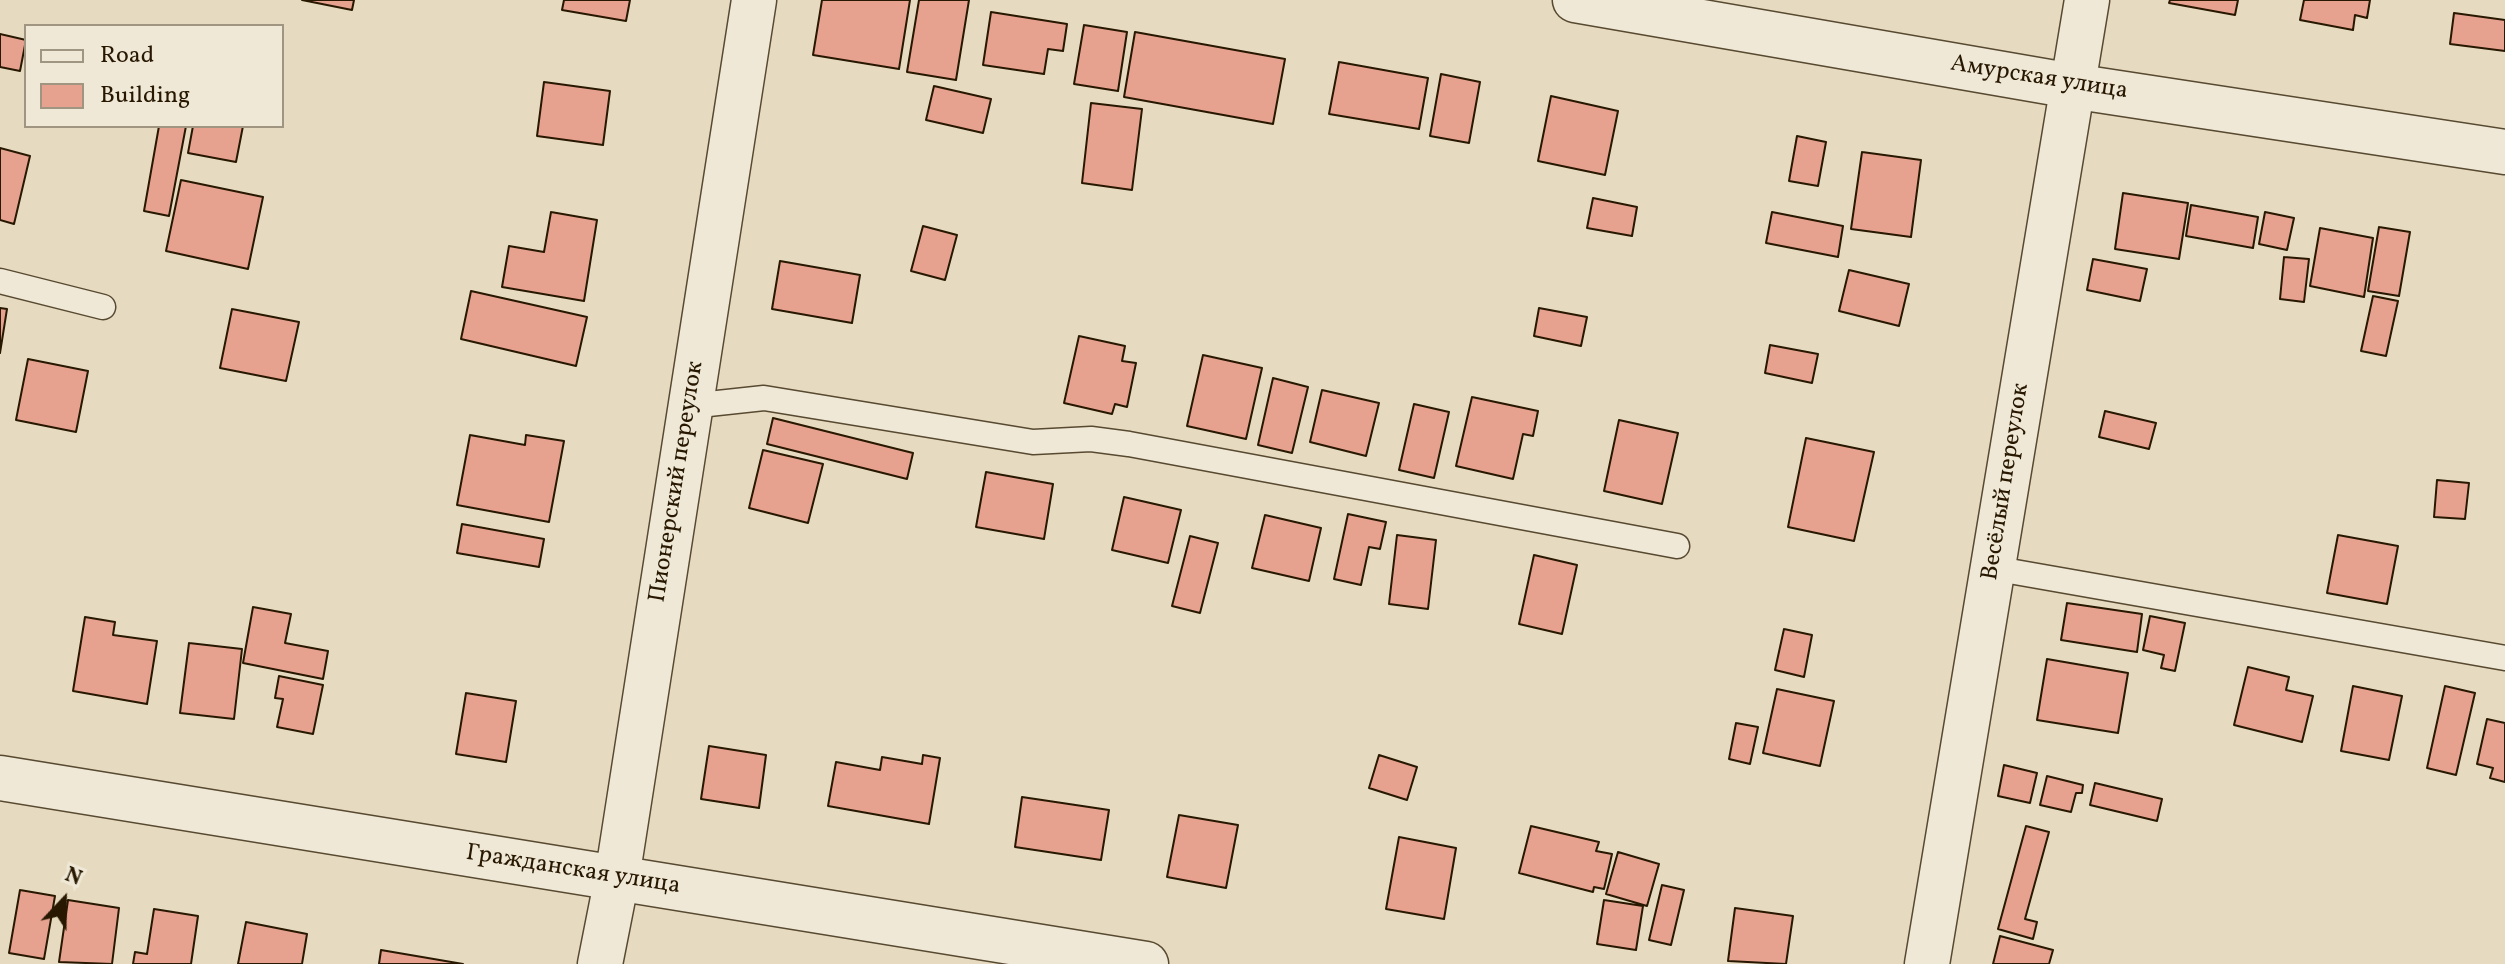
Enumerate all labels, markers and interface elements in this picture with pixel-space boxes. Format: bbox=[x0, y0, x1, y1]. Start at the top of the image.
legend bbox=[24, 24, 284, 128]
text: Road bbox=[100, 39, 154, 73]
street label: Амурская улица bbox=[1948, 51, 2130, 107]
text: Building bbox=[100, 79, 190, 113]
street label: Пионерский переулок bbox=[645, 359, 711, 605]
street label: Весёлый переулок bbox=[1977, 381, 2037, 583]
street label: Гражданская улица bbox=[464, 840, 682, 902]
north arrow bbox=[24, 860, 104, 940]
text: N bbox=[60, 860, 86, 895]

